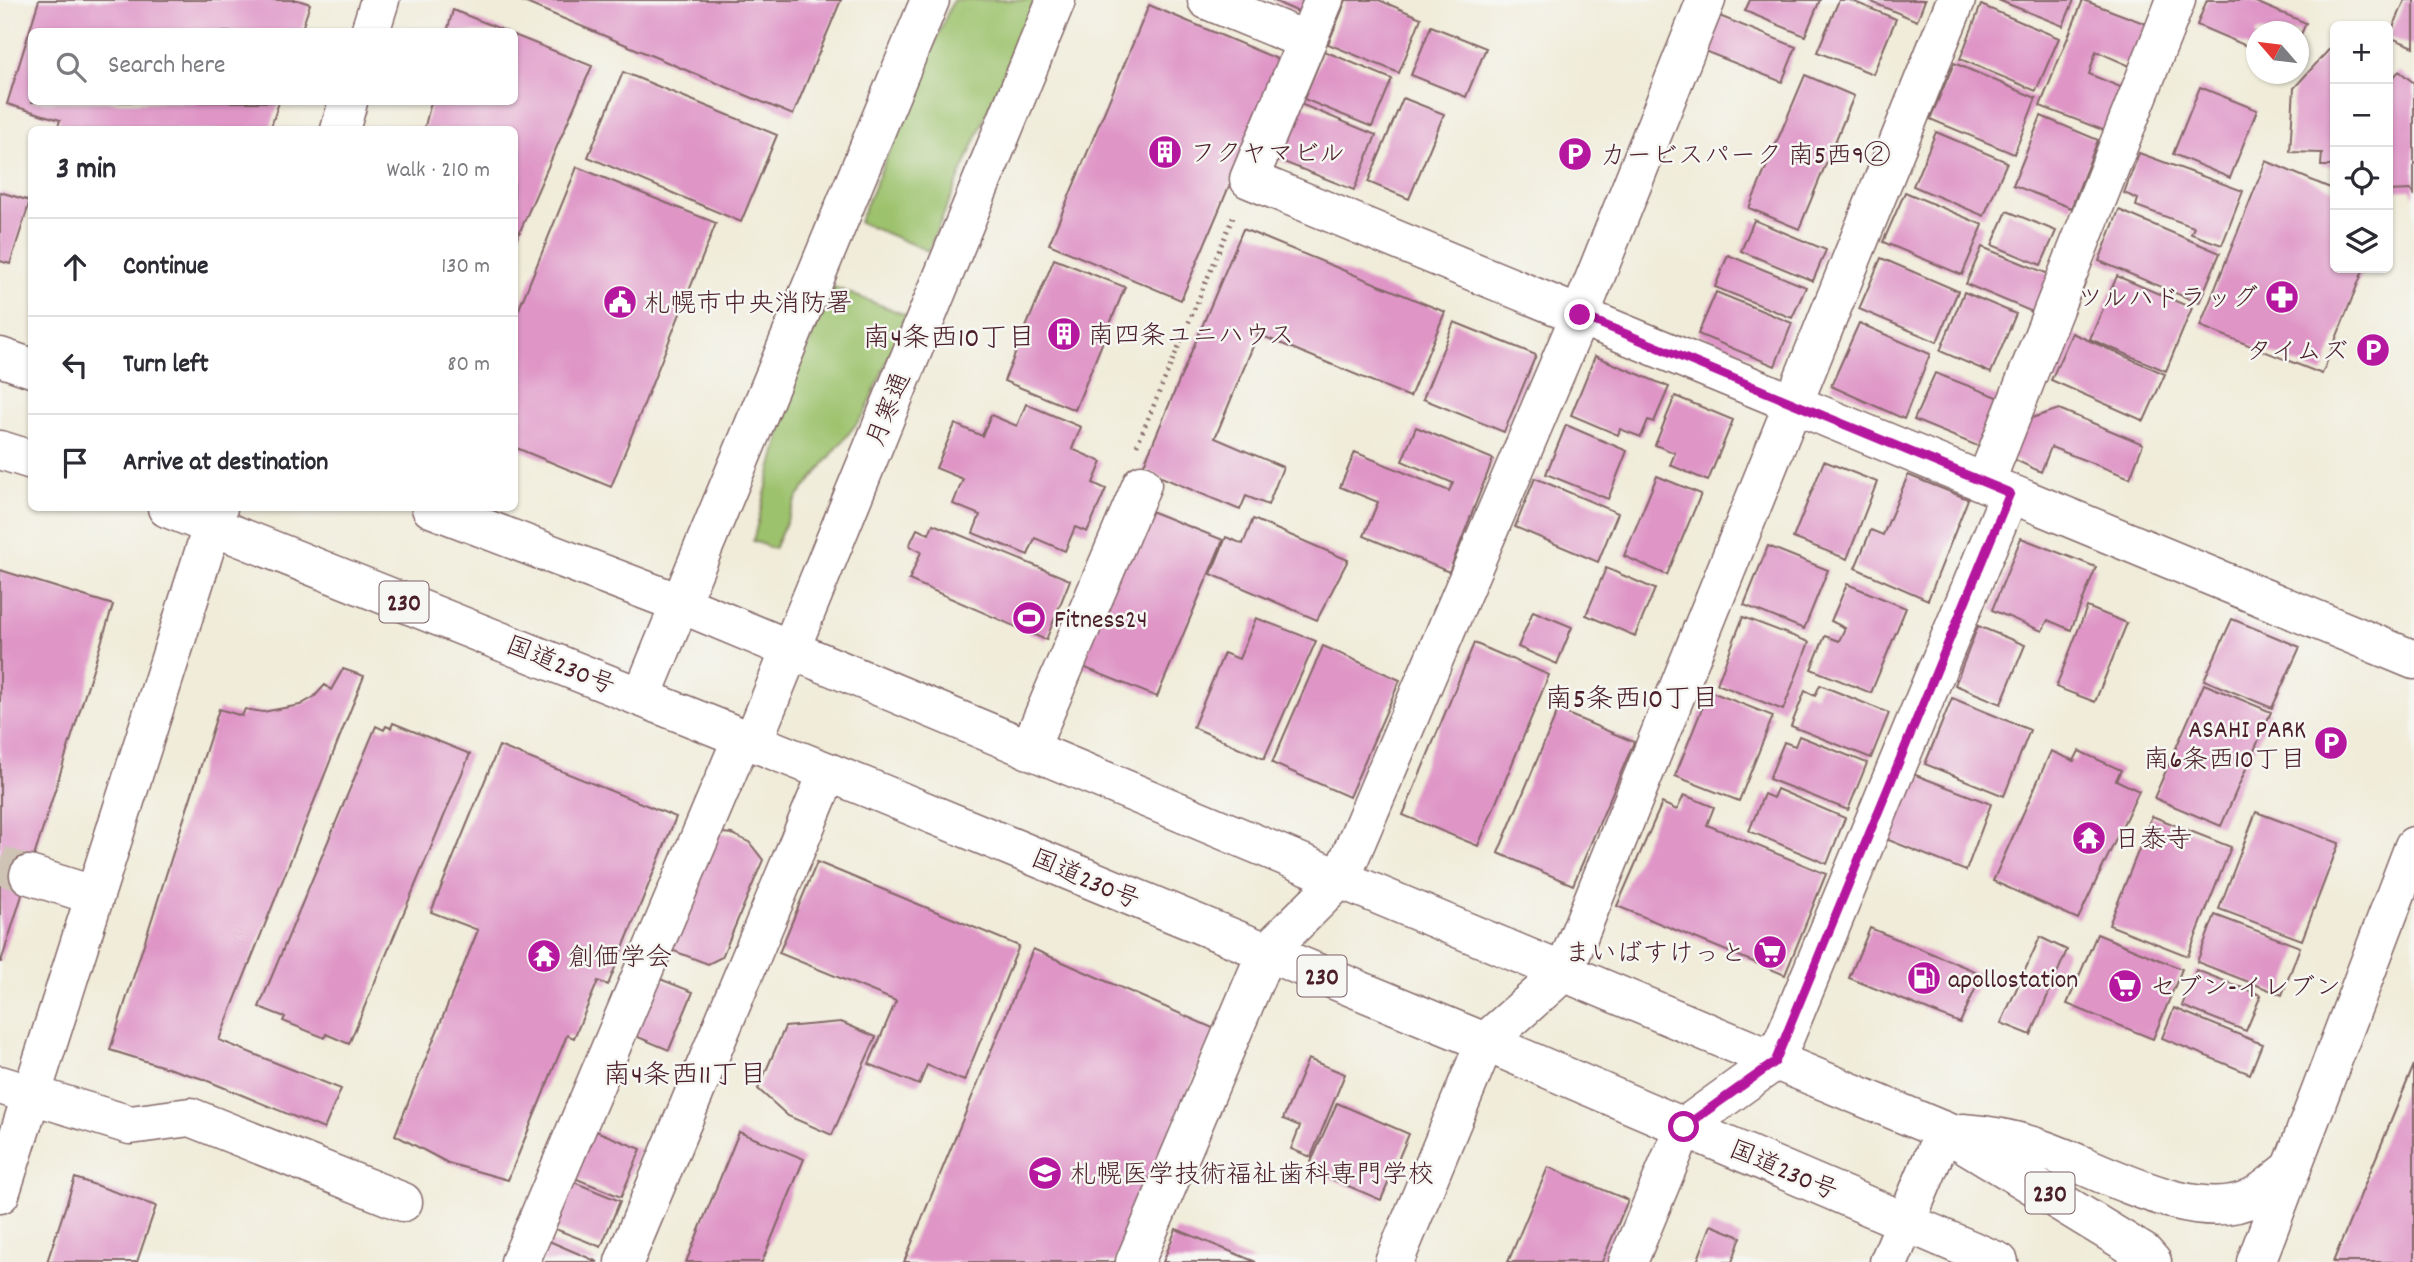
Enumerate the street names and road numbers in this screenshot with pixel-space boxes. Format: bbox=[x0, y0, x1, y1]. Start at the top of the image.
street label: 月寒通 bbox=[858, 367, 922, 453]
road number: 230 bbox=[380, 582, 428, 622]
street label: 国道230号 bbox=[499, 629, 620, 706]
street label: 国道230号 bbox=[1024, 842, 1145, 921]
road number: 230 bbox=[1298, 956, 1346, 996]
street label: 国道230号 bbox=[1722, 1133, 1843, 1212]
road number: 230 bbox=[2025, 1172, 2074, 1213]

